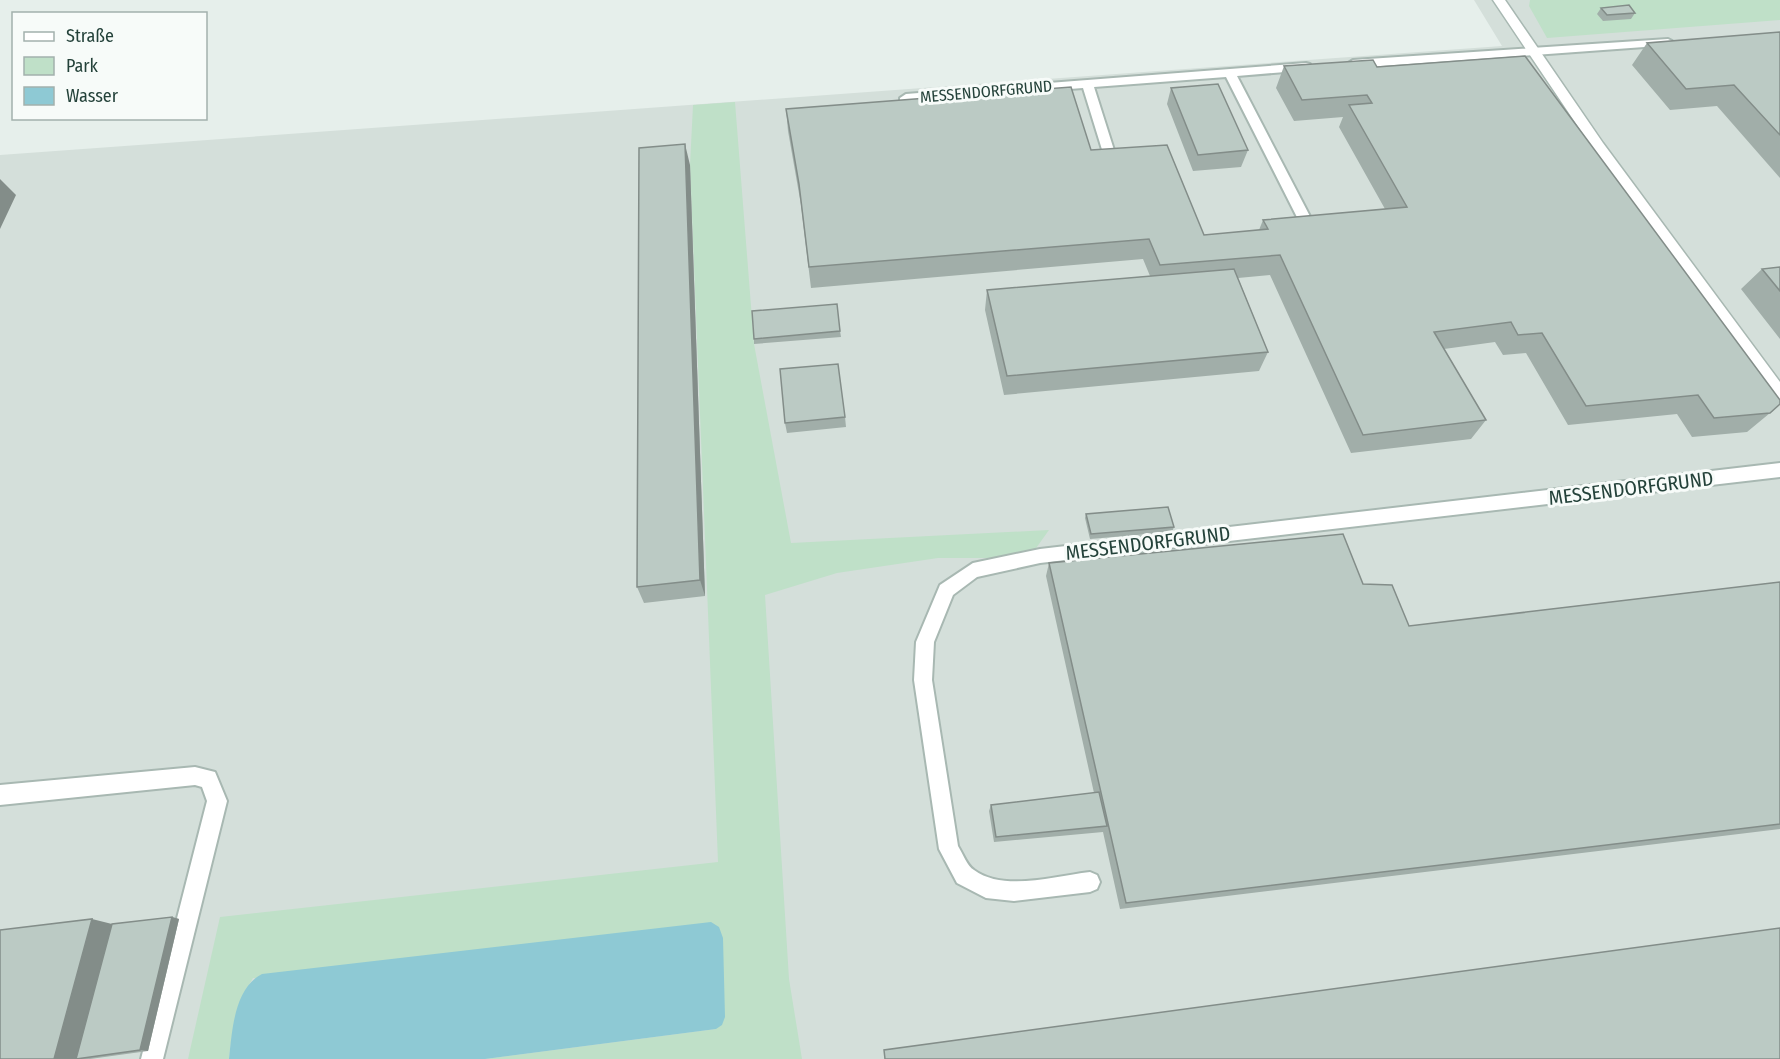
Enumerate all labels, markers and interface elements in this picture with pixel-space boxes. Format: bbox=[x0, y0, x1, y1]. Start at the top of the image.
legend bbox=[12, 12, 207, 120]
text: Straße bbox=[66, 25, 114, 47]
text: Park bbox=[66, 55, 99, 77]
street label: MESSENDORFGRUND bbox=[919, 76, 1053, 107]
text: Wasser bbox=[66, 85, 119, 107]
street label: MESSENDORFGRUND bbox=[1547, 466, 1715, 510]
street label: MESSENDORFGRUND bbox=[1064, 521, 1232, 565]

